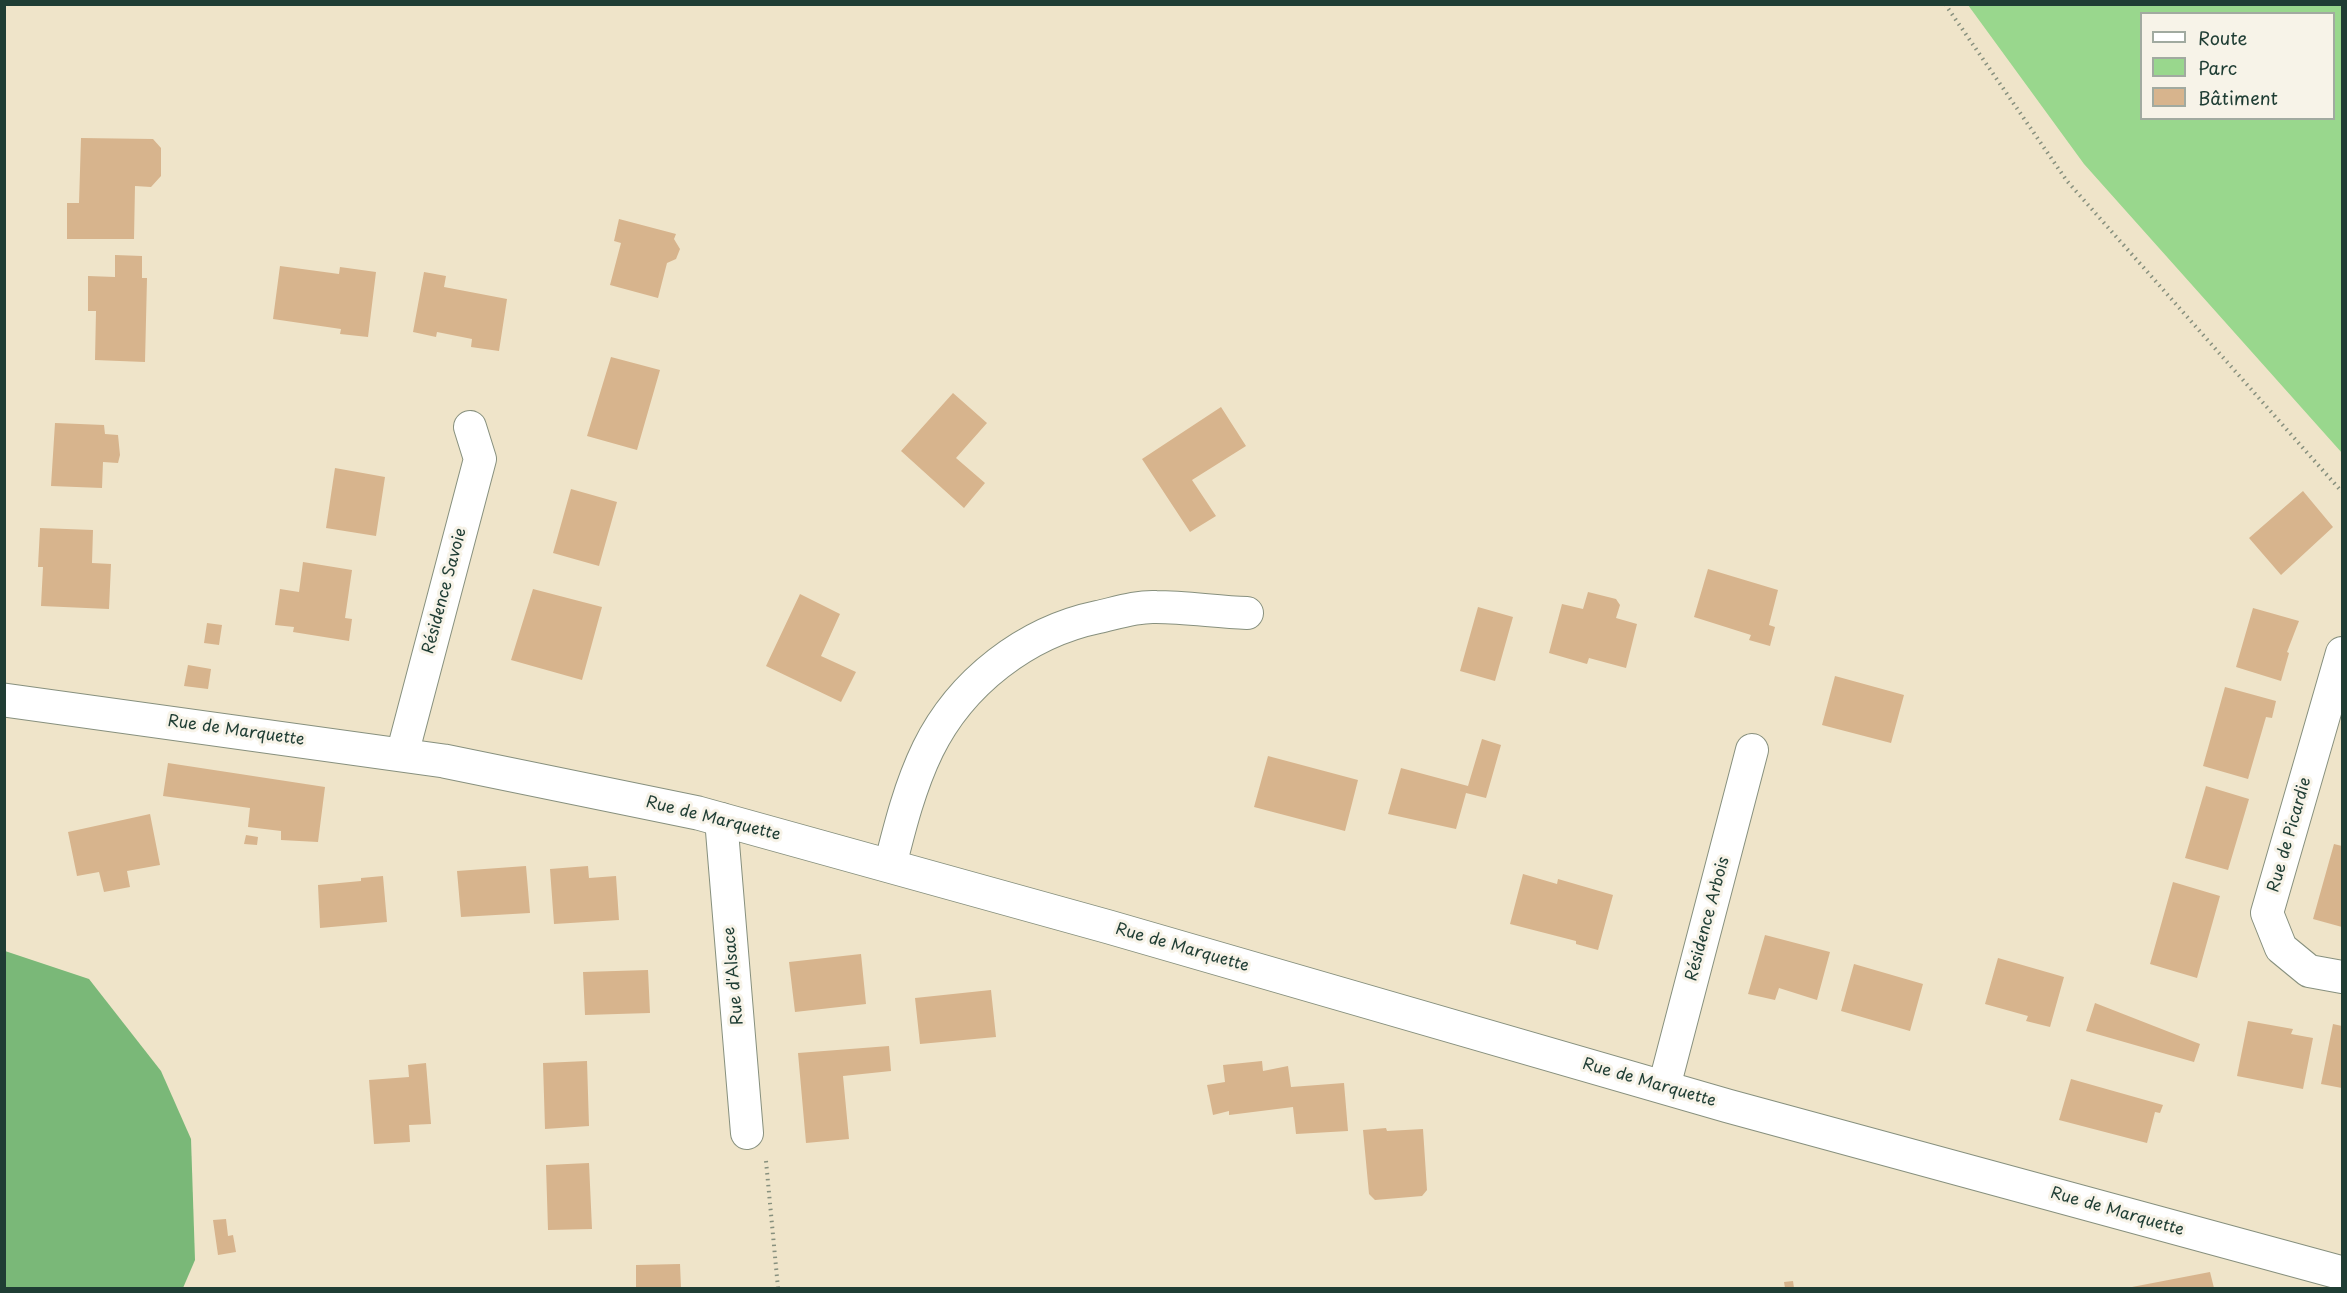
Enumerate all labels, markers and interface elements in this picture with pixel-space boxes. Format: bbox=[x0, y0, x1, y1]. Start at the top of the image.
legend bbox=[2140, 12, 2335, 120]
text: Route bbox=[2198, 24, 2247, 51]
text: Parc bbox=[2198, 54, 2237, 81]
text: Bâtiment bbox=[2198, 84, 2278, 111]
street label: Résidence Savoie bbox=[419, 526, 471, 656]
street label: Rue de Marquette bbox=[166, 712, 306, 750]
street label: Rue de Picardie bbox=[2264, 775, 2316, 895]
street label: Rue de Marquette bbox=[644, 793, 782, 845]
street label: Résidence Arbois bbox=[1682, 855, 1734, 983]
street label: Rue de Marquette bbox=[1113, 920, 1251, 976]
street label: Rue d'Alsace bbox=[720, 926, 748, 1026]
street label: Rue de Marquette bbox=[1580, 1055, 1718, 1111]
street label: Rue de Marquette bbox=[2048, 1184, 2186, 1240]

